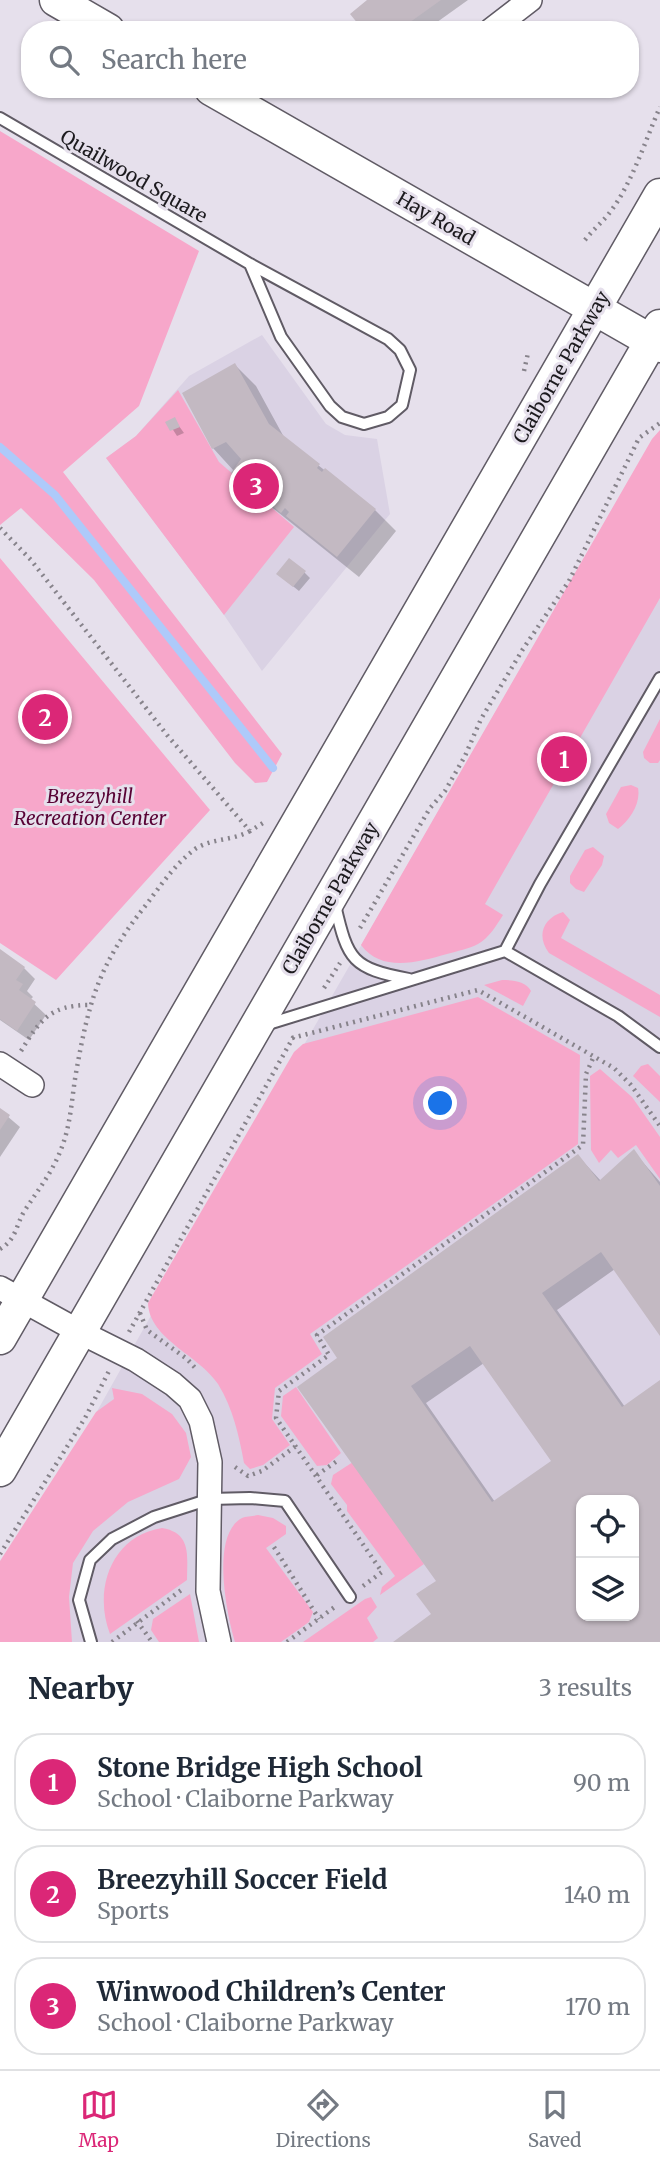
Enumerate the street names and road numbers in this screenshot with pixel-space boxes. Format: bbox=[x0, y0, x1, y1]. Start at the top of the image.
street label: Quailwood Square bbox=[56, 124, 212, 228]
street label: Hay Road bbox=[392, 186, 480, 250]
street label: Claiborne Parkway bbox=[508, 286, 614, 448]
street label: Claiborne Parkway bbox=[277, 817, 383, 979]

